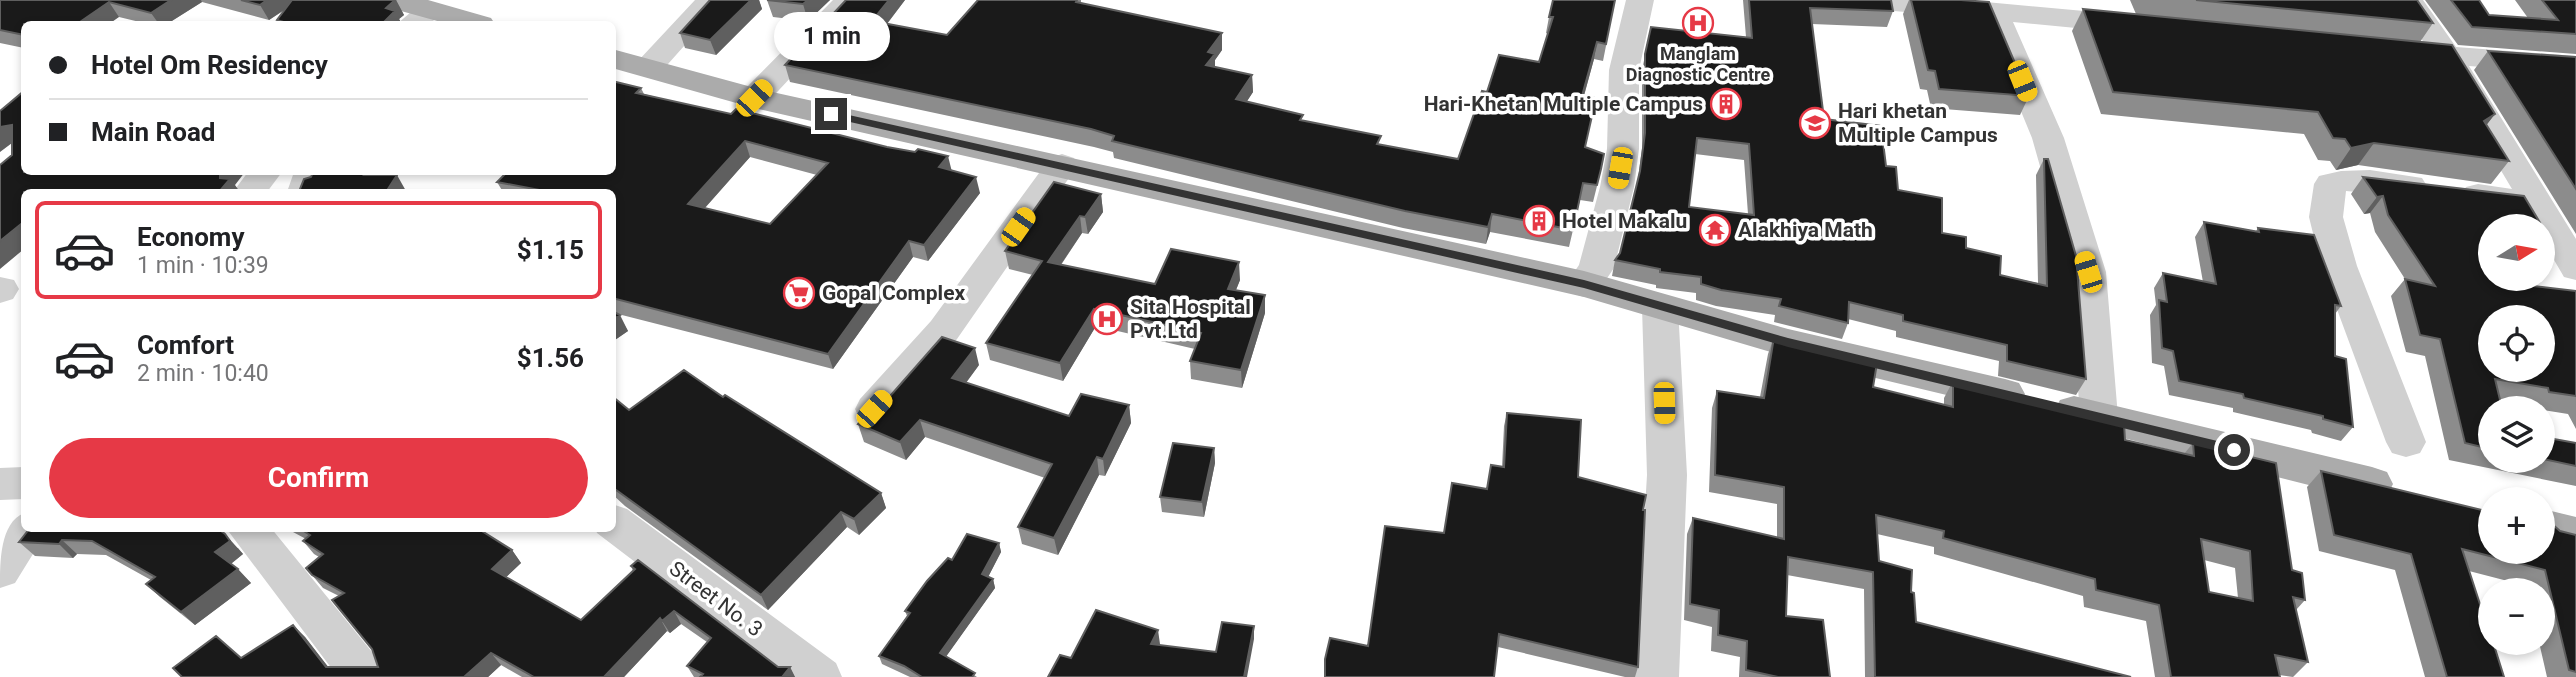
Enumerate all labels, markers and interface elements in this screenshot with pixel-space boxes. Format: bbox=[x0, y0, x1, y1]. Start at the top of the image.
hospital icon: Manglam Diagnostic Centre bbox=[1681, 6, 1715, 40]
callout: 1 min bbox=[773, 12, 889, 61]
text: 1 min bbox=[803, 23, 861, 50]
place label: Manglam Diagnostic Centre bbox=[1626, 43, 1770, 85]
text: Hotel Om Residency bbox=[91, 50, 328, 80]
car bbox=[2005, 58, 2040, 104]
car bbox=[732, 76, 777, 120]
building icon: Hari-Khetan Multiple Campus bbox=[1709, 87, 1743, 121]
place label: Hari-Khetan Multiple Campus bbox=[1424, 92, 1703, 116]
route end bbox=[815, 98, 847, 130]
place label: Hari khetan Multiple Campus bbox=[1838, 99, 1998, 147]
school or university icon: Hari khetan Multiple Campus bbox=[1798, 106, 1832, 140]
text: Main Road bbox=[91, 117, 215, 147]
car bbox=[1607, 145, 1634, 191]
car bbox=[998, 204, 1039, 250]
building icon: Hotel Makalu bbox=[1522, 204, 1556, 238]
place label: Hotel Makalu bbox=[1562, 209, 1687, 233]
temple icon: Alakhiya Math bbox=[1698, 213, 1732, 247]
north arrow bbox=[2478, 214, 2555, 290]
map controls bbox=[2478, 214, 2555, 655]
place label: Alakhiya Math bbox=[1738, 218, 1873, 242]
icon: car bbox=[53, 219, 116, 282]
text: Economy bbox=[137, 222, 244, 252]
text: $1.15 bbox=[517, 235, 584, 265]
car bbox=[2072, 249, 2105, 295]
text: 1 min · 10:39 bbox=[137, 252, 269, 279]
supermarket icon: Gopal Complex bbox=[782, 276, 816, 310]
place label: Gopal Complex bbox=[822, 281, 965, 305]
place label: Sita Hospital Pvt.Ltd bbox=[1130, 295, 1251, 343]
hospital icon: Sita Hospital Pvt.Ltd bbox=[1090, 302, 1124, 336]
button: locate bbox=[2478, 305, 2555, 382]
icon: car bbox=[53, 327, 116, 390]
text: Comfort bbox=[137, 330, 234, 360]
text: $1.56 bbox=[517, 343, 584, 373]
text: 2 min · 10:40 bbox=[137, 360, 269, 387]
car bbox=[1653, 382, 1676, 424]
car bbox=[853, 386, 896, 432]
button: layers bbox=[2478, 396, 2555, 473]
route start bbox=[2218, 434, 2250, 466]
button: Confirm bbox=[49, 438, 588, 518]
button: + bbox=[2478, 487, 2555, 564]
street label: Street No. 3 bbox=[665, 556, 767, 642]
button: − bbox=[2478, 578, 2555, 655]

